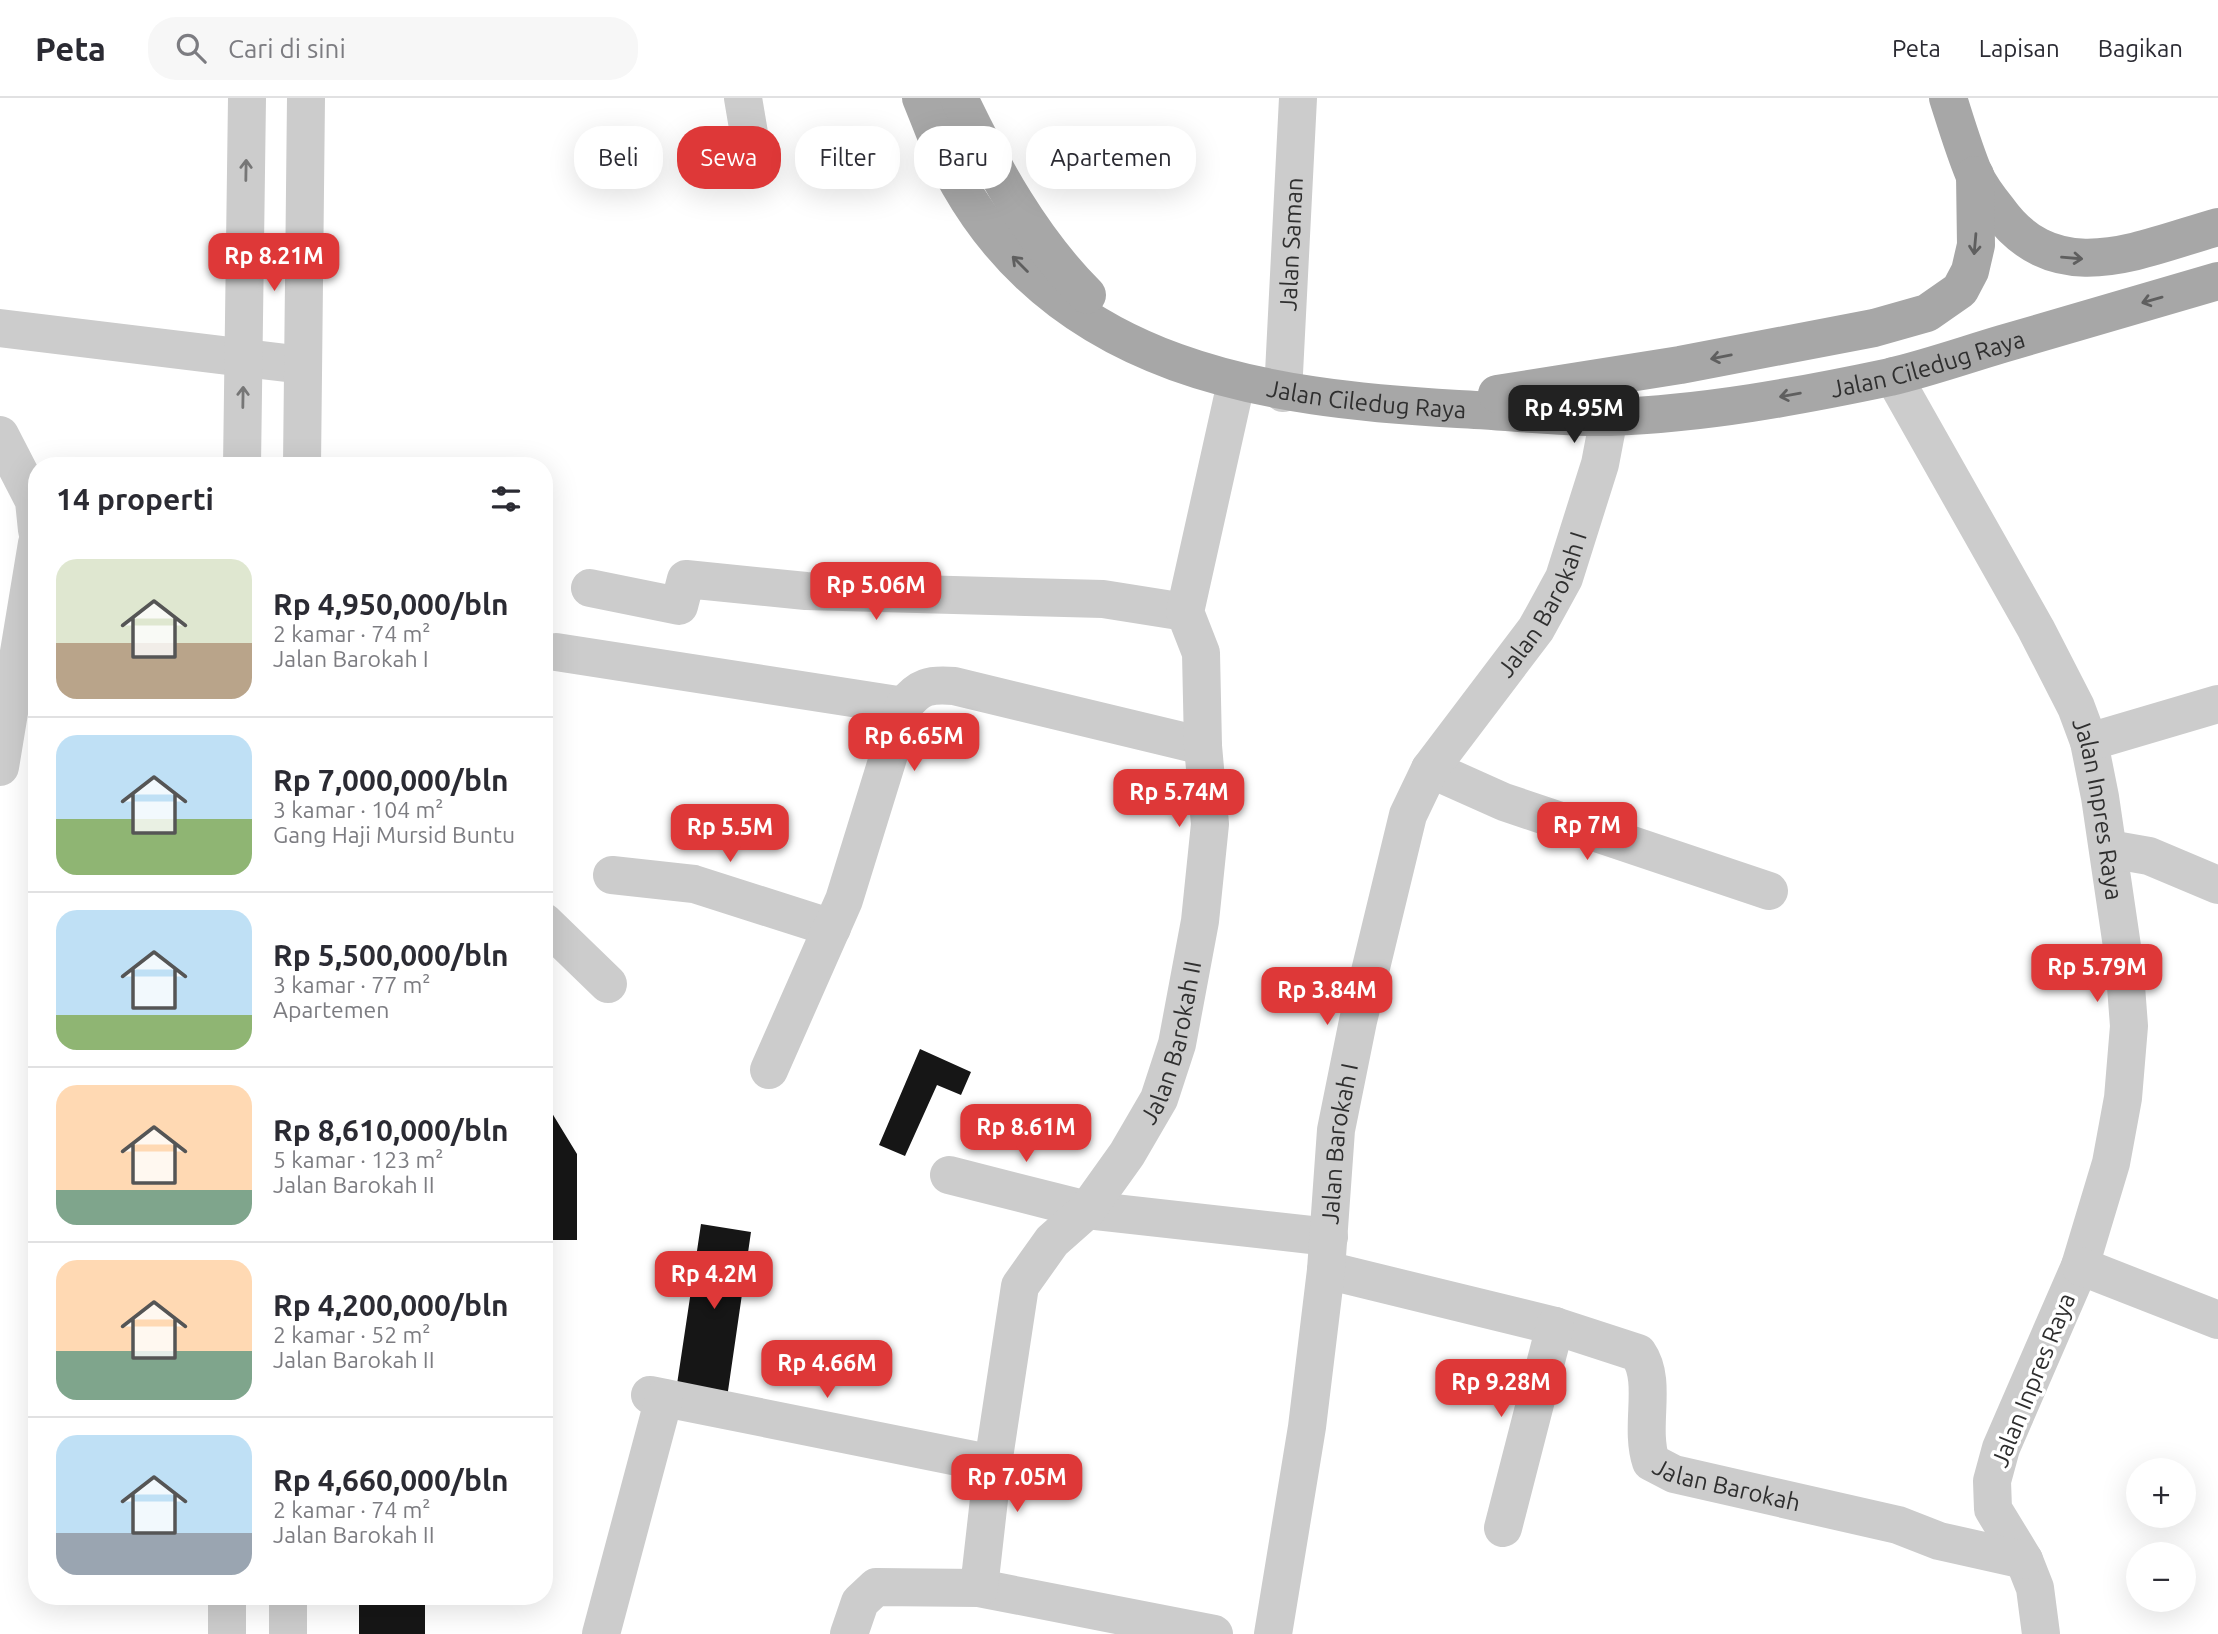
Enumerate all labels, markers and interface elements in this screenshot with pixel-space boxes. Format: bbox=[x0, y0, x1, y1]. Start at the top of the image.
search box bbox=[148, 17, 638, 80]
icon: search bbox=[172, 29, 210, 67]
text: Peta bbox=[35, 30, 106, 67]
text: Cari di sini bbox=[228, 34, 346, 63]
text: Peta bbox=[1892, 35, 1941, 62]
text: Lapisan bbox=[1979, 35, 2060, 62]
text: Bagikan bbox=[2098, 35, 2183, 62]
chip: Beli bbox=[574, 126, 663, 189]
chip: Sewa bbox=[677, 126, 781, 189]
chip: Filter bbox=[795, 126, 900, 189]
chip: Baru bbox=[914, 126, 1012, 189]
chip: Apartemen bbox=[1026, 126, 1196, 189]
one-way arrow bbox=[239, 159, 253, 182]
street label: Jalan Saman bbox=[1274, 177, 1307, 312]
one-way arrow bbox=[1968, 232, 1981, 254]
pin: Rp 8.21M bbox=[202, 234, 346, 293]
text: Rp 8.21M bbox=[224, 243, 324, 268]
one-way arrow bbox=[2060, 252, 2082, 265]
one-way arrow bbox=[1012, 255, 1029, 272]
one-way arrow bbox=[2142, 295, 2164, 308]
street label: Jalan Ciledug Raya bbox=[1828, 325, 2028, 402]
one-way arrow bbox=[1710, 351, 1733, 364]
street label: Jalan Ciledug Raya bbox=[1265, 374, 1467, 423]
one-way arrow bbox=[236, 386, 250, 409]
pin: Rp 4.95M bbox=[1502, 386, 1646, 445]
one-way arrow bbox=[1780, 389, 1802, 402]
text: Rp 4.95M bbox=[1524, 395, 1624, 420]
icon: filters bbox=[487, 480, 525, 518]
text: 14 properti bbox=[56, 482, 214, 516]
street label: Jalan Barokah I bbox=[1491, 528, 1591, 682]
pin: Rp 5.06M bbox=[804, 562, 948, 622]
text: Rp 5.06M bbox=[826, 572, 926, 597]
icon: home bbox=[112, 587, 196, 671]
text: Rp 4,950,000/bln bbox=[273, 587, 509, 621]
text: 2 kamar · 74 m² bbox=[273, 621, 431, 646]
text: Jalan Barokah I bbox=[273, 646, 429, 671]
pin: Rp 6.65M bbox=[842, 714, 986, 773]
street label: Jalan Inpres Raya bbox=[2068, 714, 2129, 902]
text: Rp 6.65M bbox=[864, 723, 964, 748]
icon: home bbox=[112, 763, 196, 847]
text: Rp 7,000,000/bln bbox=[273, 763, 509, 797]
pin: Rp 5.74M bbox=[1107, 770, 1251, 829]
text: Rp 5.74M bbox=[1129, 779, 1229, 804]
text: 3 kamar · 104 m² bbox=[273, 797, 444, 822]
pin: Rp 7M bbox=[1538, 802, 1636, 862]
pin: Rp 5.5M bbox=[665, 804, 795, 864]
text: Rp 7M bbox=[1553, 812, 1621, 837]
text: Rp 5.5M bbox=[687, 814, 773, 839]
text: Gang Haji Mursid Buntu bbox=[273, 822, 515, 847]
icon: home bbox=[112, 938, 196, 1022]
text: Rp 5,500,000/bln bbox=[273, 938, 509, 972]
pin: Rp 5.79M bbox=[2025, 944, 2169, 1004]
text: Rp 5.79M bbox=[2047, 954, 2147, 979]
street label: Jalan Barokah II bbox=[1134, 958, 1206, 1129]
pin: Rp 3.84M bbox=[1255, 968, 1399, 1027]
text: 3 kamar · 77 m² bbox=[273, 972, 431, 997]
text: Rp 3.84M bbox=[1277, 977, 1377, 1002]
text: Apartemen bbox=[273, 997, 389, 1022]
street label: Jalan Barokah I bbox=[1316, 1061, 1363, 1225]
pin: Rp 8.61M bbox=[954, 1104, 1098, 1164]
icon: home bbox=[112, 1113, 196, 1197]
text: Rp 8,610,000/bln bbox=[273, 1113, 509, 1147]
text: Rp 8.61M bbox=[976, 1114, 1076, 1139]
text: 5 kamar · 123 m² bbox=[273, 1147, 444, 1172]
text: Jalan Barokah II bbox=[273, 1172, 435, 1197]
pin: Rp 4.2M bbox=[649, 1252, 779, 1311]
text: Rp 4.2M bbox=[671, 1261, 757, 1286]
icon: home bbox=[112, 1288, 196, 1372]
text: Rp 4,200,000/bln bbox=[273, 1288, 509, 1322]
street label: Jalan Inpres Raya bbox=[1986, 1289, 2080, 1471]
text: 2 kamar · 52 m² bbox=[273, 1322, 431, 1347]
pin: Rp 4.66M bbox=[755, 1340, 899, 1400]
text: Jalan Barokah II bbox=[273, 1347, 435, 1372]
text: Rp 4.66M bbox=[777, 1350, 877, 1375]
pin: Rp 9.28M bbox=[1429, 1360, 1573, 1419]
text: Rp 9.28M bbox=[1451, 1369, 1551, 1394]
street label: Jalan Barokah bbox=[1649, 1452, 1803, 1516]
pin: Rp 7.05M bbox=[945, 1454, 1089, 1514]
map controls bbox=[2126, 1458, 2196, 1612]
button: + bbox=[2126, 1458, 2196, 1528]
icon: home bbox=[112, 1463, 196, 1547]
text: Rp 4,660,000/bln bbox=[273, 1463, 509, 1497]
text: Rp 7.05M bbox=[967, 1464, 1067, 1489]
text: 2 kamar · 74 m² bbox=[273, 1497, 431, 1522]
text: Jalan Barokah II bbox=[273, 1522, 435, 1547]
button: − bbox=[2126, 1542, 2196, 1612]

